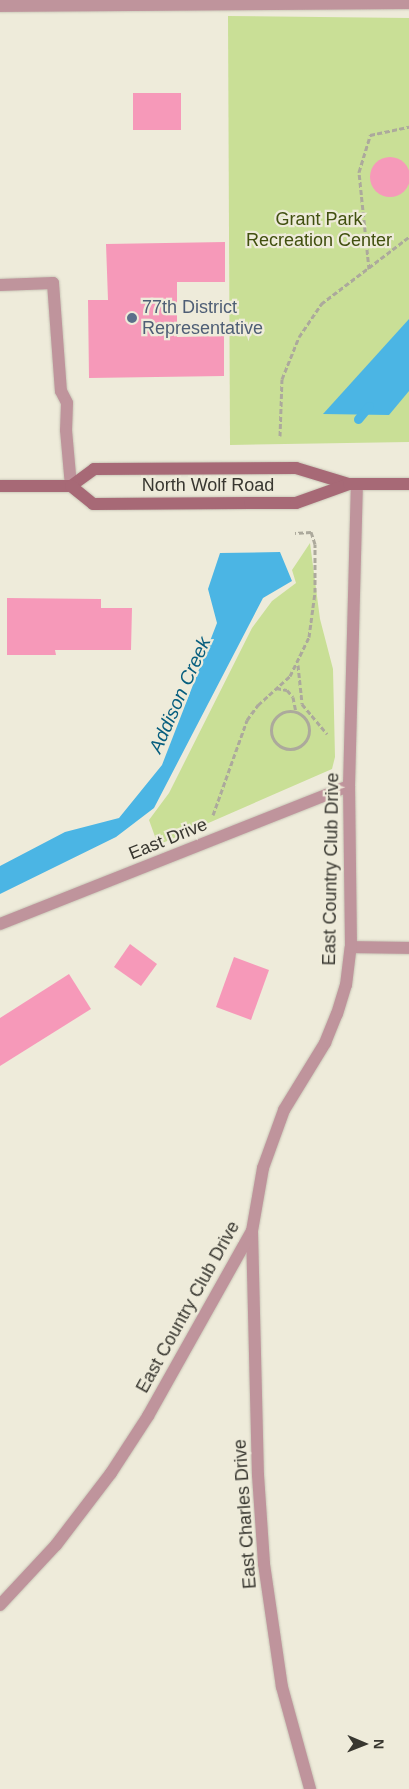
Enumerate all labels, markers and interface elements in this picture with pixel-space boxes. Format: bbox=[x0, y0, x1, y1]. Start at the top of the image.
park label: Grant Park Recreation Center bbox=[246, 209, 392, 252]
place label: 77th District Representative bbox=[142, 297, 263, 340]
marker: 77th District Representative bbox=[126, 312, 138, 324]
street label: North Wolf Road bbox=[142, 474, 274, 496]
water label: Addison Creek bbox=[144, 633, 216, 757]
street label: East Country Club Drive bbox=[319, 772, 343, 966]
street label: East Drive bbox=[125, 813, 211, 865]
street label: East Country Club Drive bbox=[132, 1217, 244, 1397]
street label: East Charles Drive bbox=[229, 1438, 261, 1590]
north arrow bbox=[339, 1719, 389, 1769]
text: N bbox=[371, 1739, 387, 1749]

